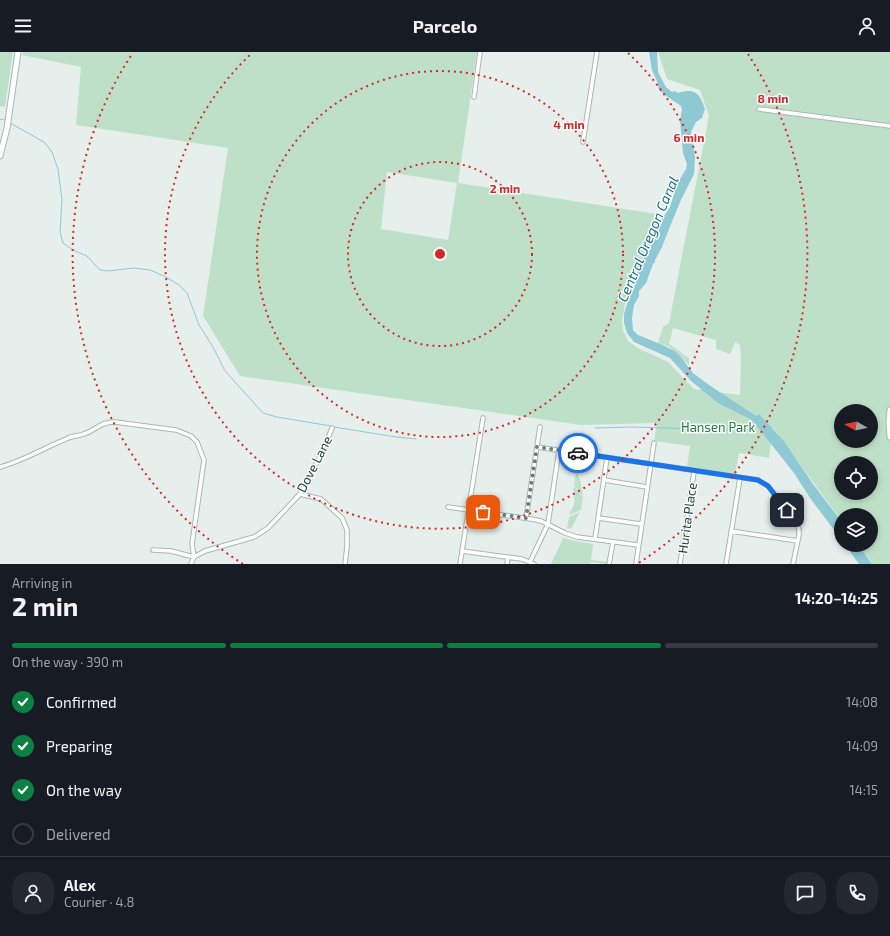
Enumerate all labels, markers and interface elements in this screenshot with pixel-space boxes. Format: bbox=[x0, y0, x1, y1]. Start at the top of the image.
icon: menu bbox=[12, 15, 34, 37]
text: Parcelo bbox=[413, 15, 477, 37]
icon: person bbox=[856, 15, 878, 37]
text: 8 min bbox=[757, 91, 789, 105]
text: 4 min bbox=[553, 117, 585, 131]
text: 6 min bbox=[674, 130, 704, 144]
water label: Central Oregon Canal bbox=[613, 174, 682, 304]
text: 2 min bbox=[490, 181, 520, 195]
centre of rings bbox=[433, 247, 447, 261]
north arrow bbox=[834, 404, 878, 448]
map controls bbox=[834, 404, 878, 552]
park label: Hansen Park bbox=[681, 419, 755, 435]
street label: Dove Lane bbox=[293, 433, 335, 495]
courier bbox=[558, 433, 598, 473]
icon: car bbox=[567, 442, 589, 464]
button: locate bbox=[834, 456, 878, 500]
street label: Hurita Place bbox=[674, 482, 700, 554]
pin bbox=[770, 493, 804, 527]
pin bbox=[466, 495, 500, 529]
icon: home bbox=[776, 499, 798, 521]
icon: bag bbox=[472, 501, 494, 523]
button: layers bbox=[834, 508, 878, 552]
text: Arriving in bbox=[12, 575, 72, 591]
text: 14:20–14:25 bbox=[795, 589, 878, 607]
text: 2 min bbox=[12, 590, 78, 621]
text: On the way · 390 m bbox=[12, 654, 123, 670]
icon: check bbox=[12, 691, 34, 713]
text: Confirmed bbox=[46, 693, 117, 711]
text: 14:08 bbox=[846, 694, 878, 710]
icon: check bbox=[12, 735, 34, 757]
text: Preparing bbox=[46, 737, 112, 755]
text: 14:09 bbox=[846, 738, 878, 754]
icon: check bbox=[12, 779, 34, 801]
text: On the way bbox=[46, 781, 122, 799]
text: 14:15 bbox=[850, 782, 878, 798]
text: Delivered bbox=[46, 825, 111, 843]
button: person bbox=[12, 872, 54, 914]
button: chat bbox=[784, 872, 826, 914]
button: phone bbox=[836, 872, 878, 914]
text: Alex bbox=[64, 876, 96, 894]
text: Courier · 4.8 bbox=[64, 894, 134, 910]

